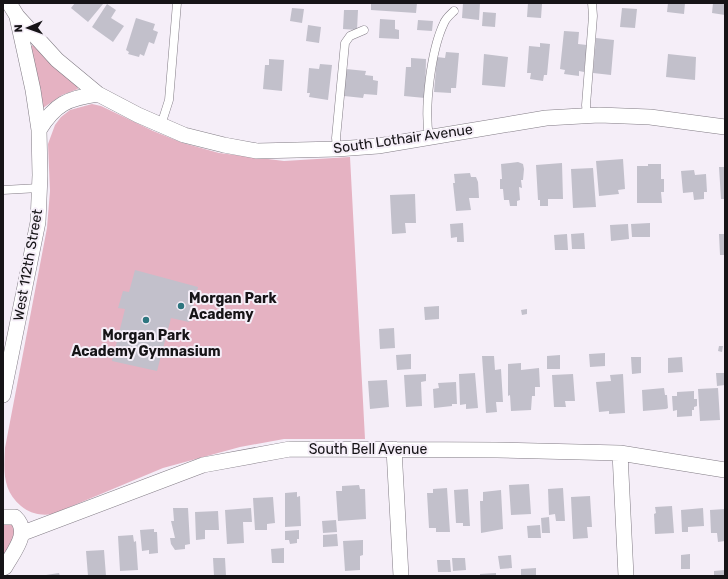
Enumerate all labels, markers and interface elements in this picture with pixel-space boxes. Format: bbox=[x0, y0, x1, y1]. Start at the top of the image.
north arrow bbox=[8, 8, 48, 48]
text: N bbox=[12, 24, 25, 33]
street label: South Lothair Avenue bbox=[332, 121, 474, 157]
street label: West 112th Street bbox=[10, 207, 46, 322]
place label: Morgan Park Academy bbox=[189, 290, 277, 323]
marker: Morgan Park Academy bbox=[176, 301, 186, 311]
marker: Morgan Park Academy Gymnasium bbox=[141, 315, 151, 325]
place label: Morgan Park Academy Gymnasium bbox=[71, 327, 221, 360]
street label: South Bell Avenue bbox=[309, 441, 428, 458]

